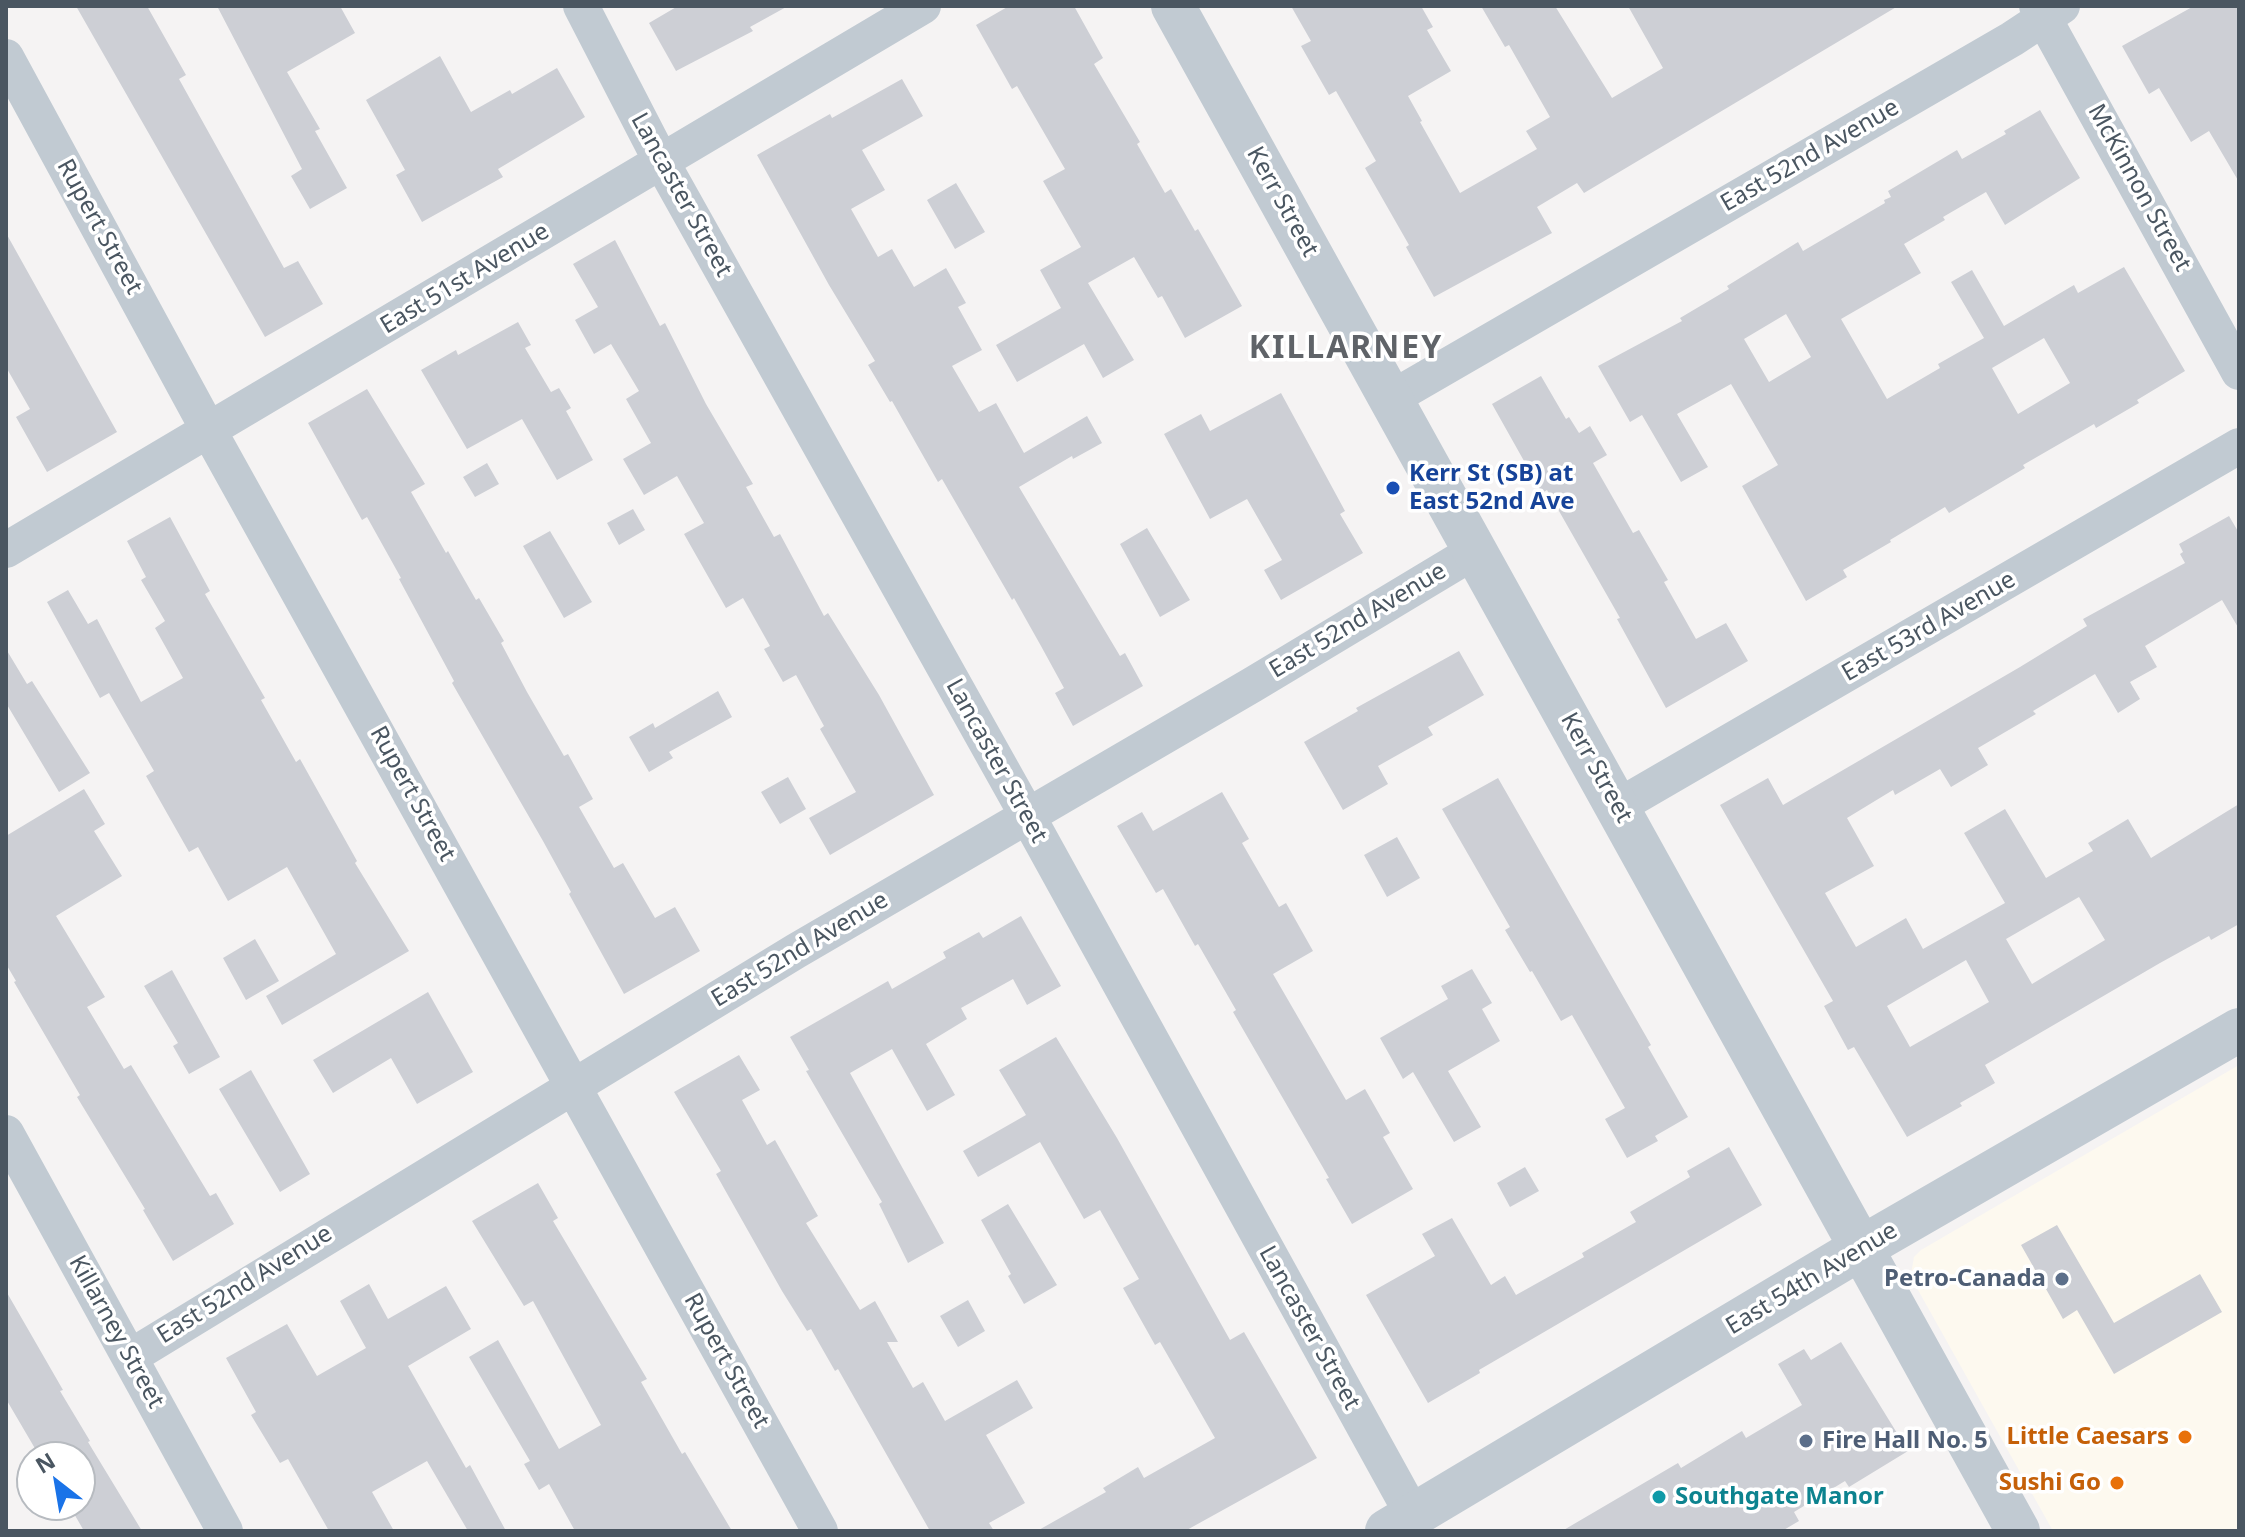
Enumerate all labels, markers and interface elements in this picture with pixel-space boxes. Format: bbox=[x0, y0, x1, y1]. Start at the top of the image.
street label: East 52nd Avenue bbox=[1716, 93, 1904, 219]
street label: McKinnon Street bbox=[2081, 99, 2197, 277]
street label: Lancaster Street bbox=[624, 108, 738, 282]
street label: Kerr Street bbox=[1240, 142, 1324, 262]
street label: Rupert Street bbox=[50, 154, 148, 300]
street label: East 51st Avenue bbox=[376, 217, 554, 341]
district label: KILLARNEY bbox=[1249, 330, 1443, 368]
place label: Kerr St (SB) at East 52nd Ave bbox=[1409, 460, 1575, 516]
marker: Kerr St (SB) at East 52nd Ave bbox=[1384, 479, 1402, 497]
street label: East 52nd Avenue bbox=[1265, 557, 1451, 685]
street label: East 53rd Avenue bbox=[1837, 566, 2021, 688]
street label: Lancaster Street bbox=[939, 674, 1053, 848]
street label: Kerr Street bbox=[1554, 708, 1638, 828]
street label: Rupert Street bbox=[363, 721, 461, 867]
street label: East 52nd Avenue bbox=[707, 886, 893, 1014]
street label: East 54th Avenue bbox=[1721, 1217, 1903, 1341]
street label: East 52nd Avenue bbox=[152, 1220, 338, 1350]
street label: Lancaster Street bbox=[1252, 1241, 1366, 1415]
street label: Killarney Street bbox=[62, 1251, 170, 1413]
place label: Petro-Canada bbox=[1884, 1265, 2046, 1293]
marker: Petro-Canada bbox=[2053, 1270, 2071, 1288]
street label: Rupert Street bbox=[677, 1288, 775, 1434]
place label: Little Caesars bbox=[2007, 1423, 2169, 1451]
place label: Fire Hall No. 5 bbox=[1822, 1427, 1988, 1455]
marker: Little Caesars bbox=[2176, 1428, 2194, 1446]
marker: Fire Hall No. 5 bbox=[1797, 1432, 1815, 1450]
north arrow bbox=[16, 1441, 96, 1521]
text: N bbox=[29, 1445, 60, 1480]
place label: Sushi Go bbox=[1999, 1469, 2101, 1497]
marker: Sushi Go bbox=[2108, 1474, 2126, 1492]
place label: Southgate Manor bbox=[1675, 1483, 1884, 1511]
marker: Southgate Manor bbox=[1650, 1488, 1668, 1506]

